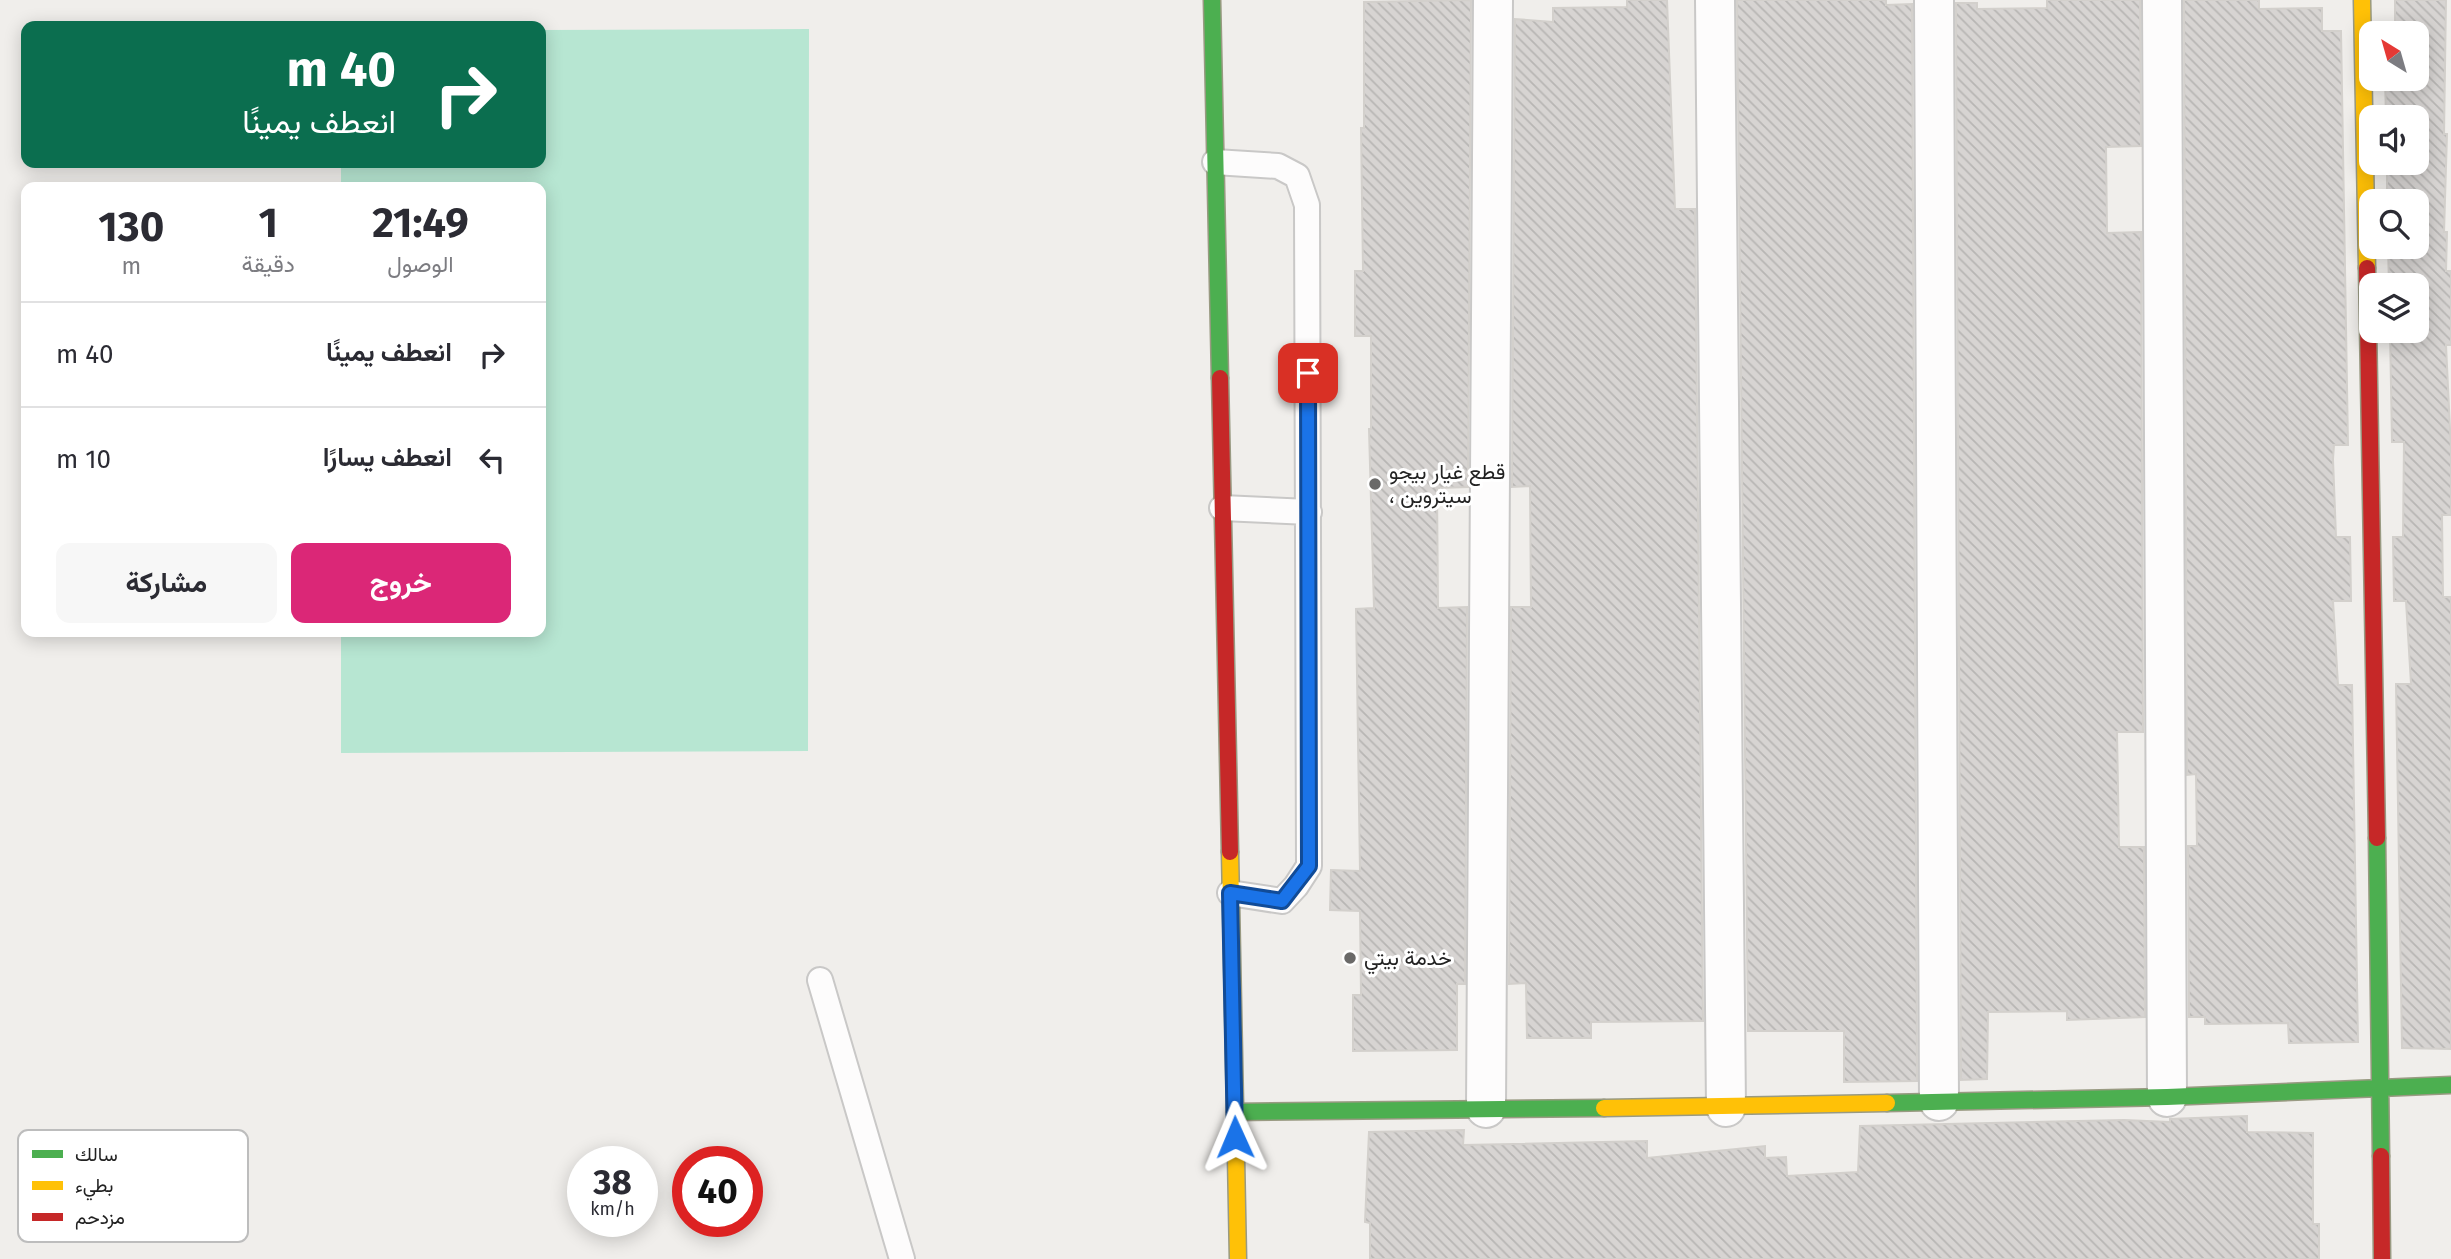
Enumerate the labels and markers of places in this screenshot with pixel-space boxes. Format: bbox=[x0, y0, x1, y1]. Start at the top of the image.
pin bbox=[1278, 343, 1338, 403]
place label: قطع غيار بيجو ، سيتروين bbox=[1389, 459, 1505, 509]
marker: قطع غيار بيجو ، سيتروين bbox=[1367, 476, 1383, 492]
place label: خدمة بيتي bbox=[1364, 945, 1452, 975]
marker: خدمة بيتي bbox=[1342, 950, 1358, 966]

